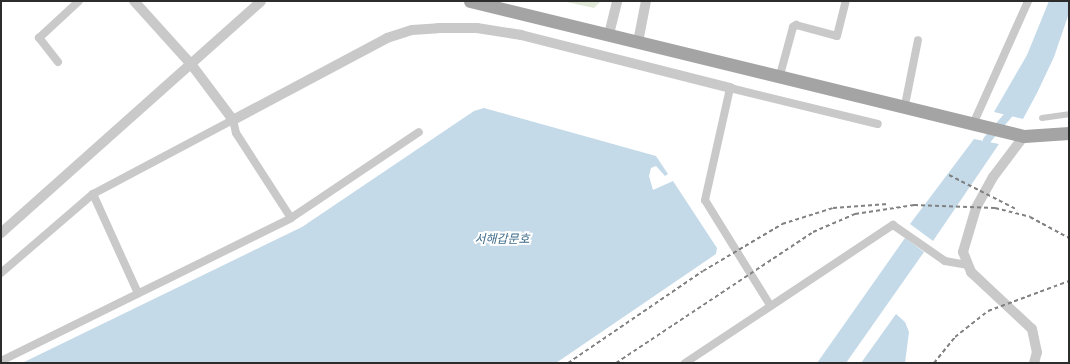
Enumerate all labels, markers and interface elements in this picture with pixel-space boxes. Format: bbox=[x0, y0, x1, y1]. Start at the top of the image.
water label: 서해갑문호 bbox=[474, 233, 530, 247]

